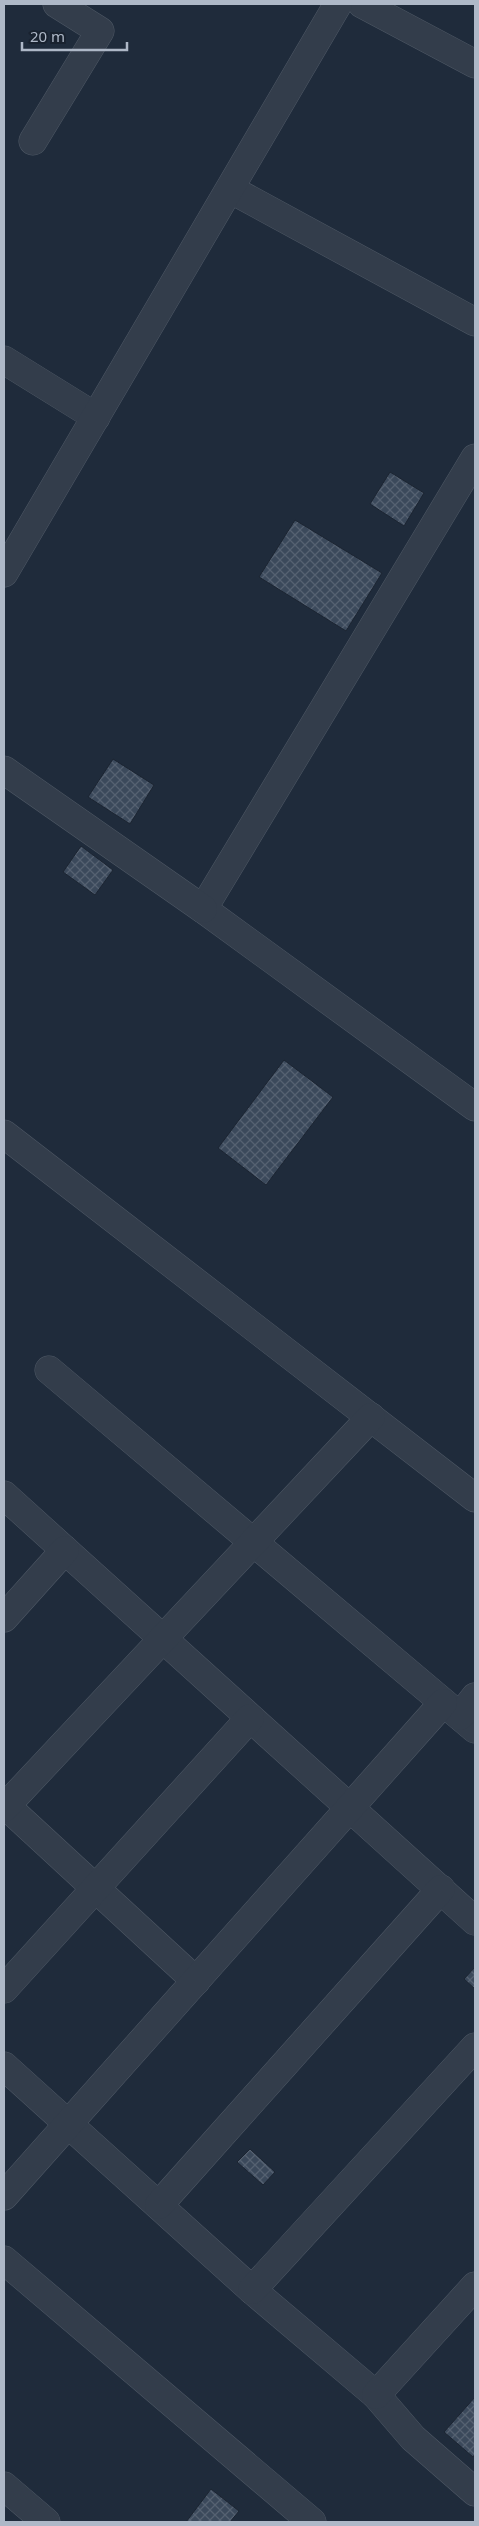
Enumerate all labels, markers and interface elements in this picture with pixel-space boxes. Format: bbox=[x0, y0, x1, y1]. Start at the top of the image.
scale bar bbox=[22, 20, 128, 52]
text: 20 m bbox=[30, 26, 65, 46]

